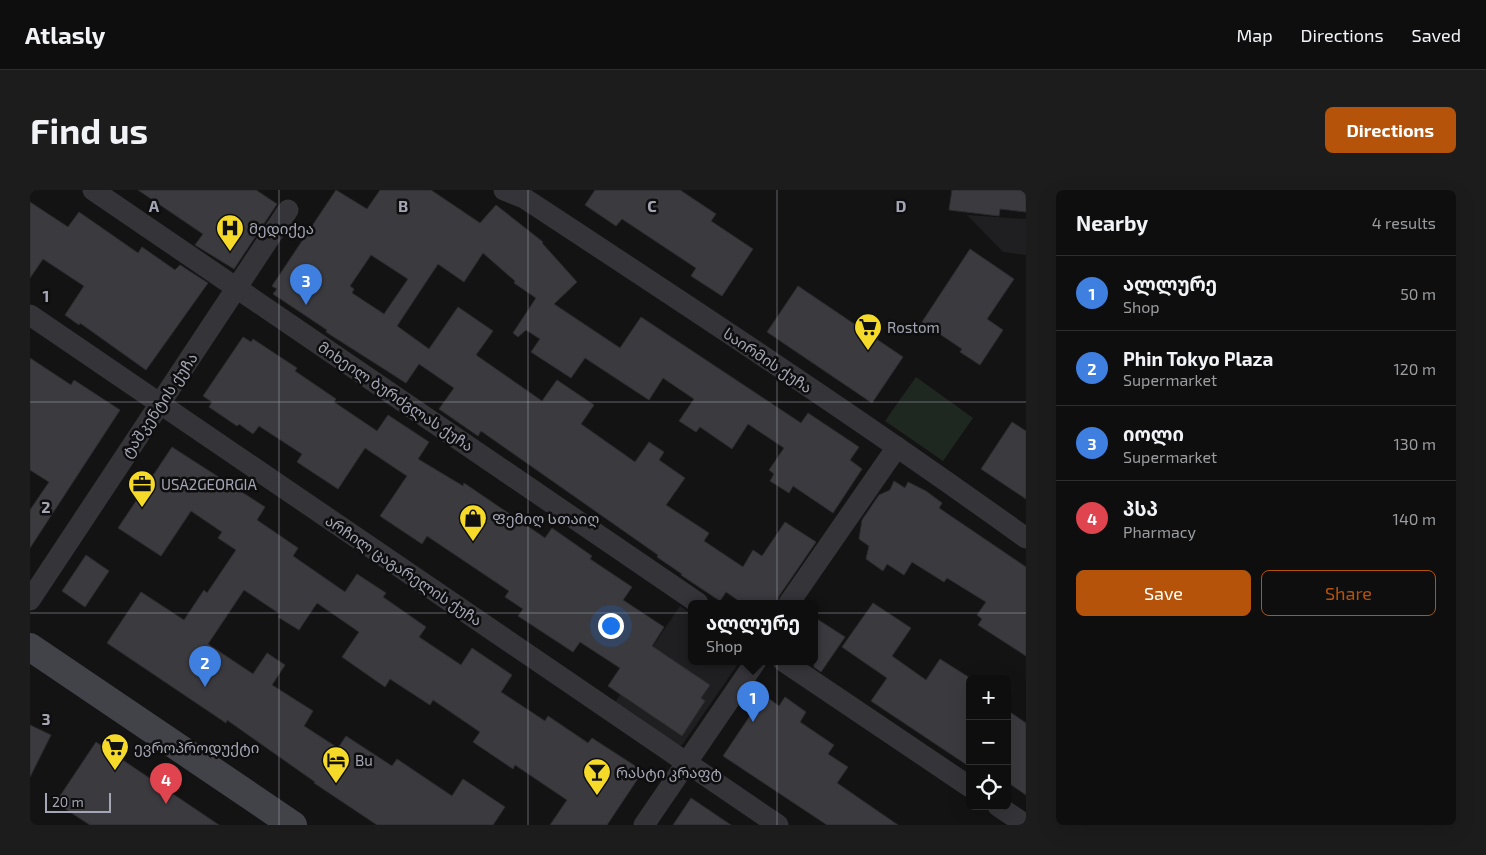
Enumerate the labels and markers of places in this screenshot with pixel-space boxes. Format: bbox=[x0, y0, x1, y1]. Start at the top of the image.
hospital icon: მედიქეა bbox=[215, 213, 245, 252]
place label: მედიქეა bbox=[249, 219, 314, 238]
pin: 3 bbox=[290, 264, 322, 305]
supermarket icon: Rostom bbox=[853, 312, 883, 351]
place label: Rostom bbox=[887, 318, 940, 336]
office icon: USA2GEORGIA bbox=[127, 469, 157, 508]
place label: USA2GEORGIA bbox=[161, 475, 258, 493]
shop icon: Ფემიღ Სთაიღ bbox=[458, 503, 488, 542]
place label: Ფემიღ Სთაიღ bbox=[492, 509, 599, 528]
pin: 2 bbox=[189, 646, 221, 687]
pin: 1 bbox=[737, 681, 769, 722]
supermarket icon: ევროპროდუქტი bbox=[100, 732, 130, 771]
place label: ევროპროდუქტი bbox=[134, 738, 259, 757]
hotel icon: Bu bbox=[321, 745, 351, 784]
place label: Bu bbox=[355, 751, 373, 769]
bar icon: რასტი კრაფტ bbox=[582, 757, 612, 796]
pin: 4 bbox=[150, 763, 182, 804]
place label: რასტი კრაფტ bbox=[616, 763, 722, 782]

